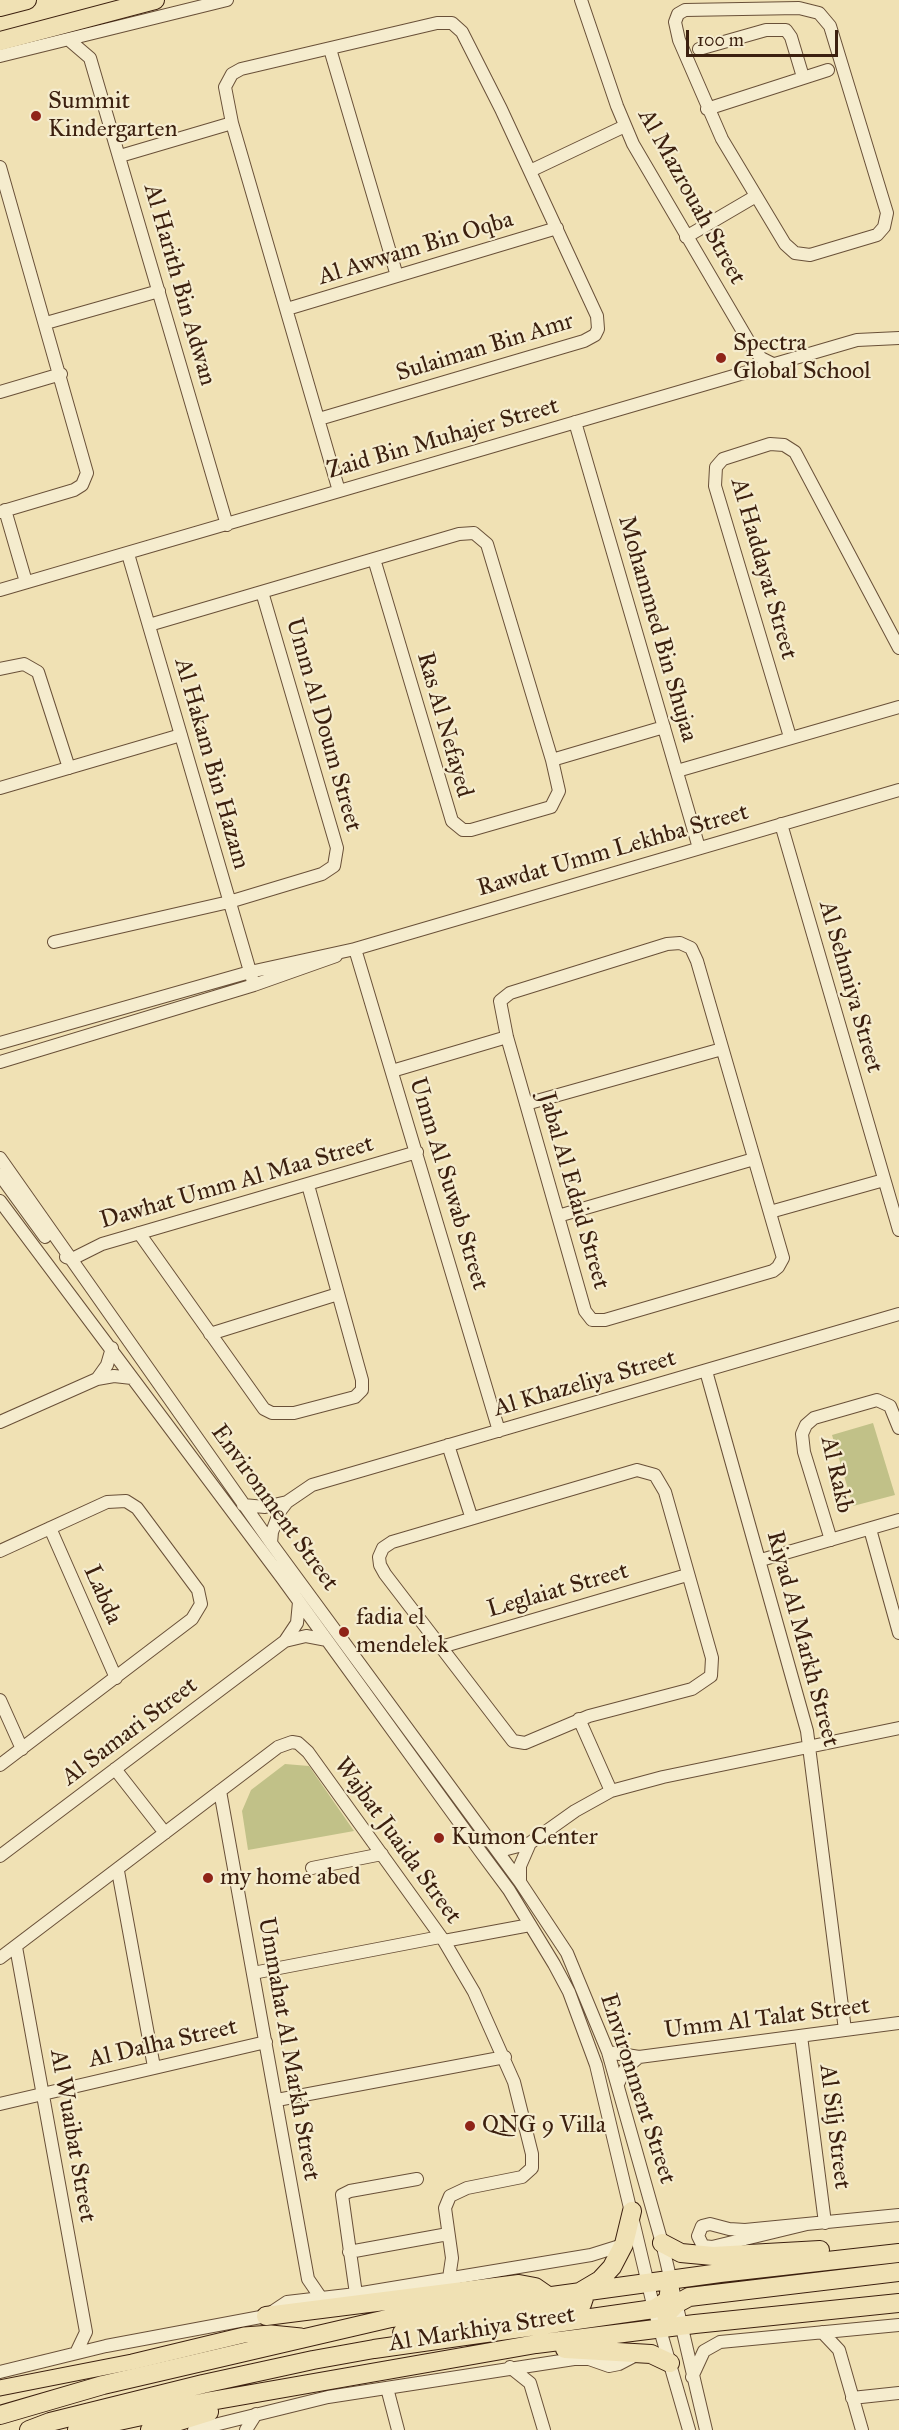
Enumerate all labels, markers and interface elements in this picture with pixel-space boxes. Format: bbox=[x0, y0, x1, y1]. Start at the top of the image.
scale bar bbox=[689, 18, 840, 56]
text: 100 m bbox=[697, 29, 744, 51]
place label: Summit Kindergarten bbox=[48, 88, 177, 144]
street label: Al Mazrouah Street bbox=[631, 104, 751, 290]
marker: Summit Kindergarten bbox=[29, 109, 43, 123]
street label: Al Harith Bin Adwan bbox=[136, 181, 222, 389]
street label: Al Awwam Bin Oqba bbox=[315, 206, 517, 292]
street label: Sulaiman Bin Amr bbox=[393, 307, 577, 389]
place label: Spectra Global School bbox=[733, 330, 871, 386]
marker: Spectra Global School bbox=[714, 351, 728, 365]
street label: Zaid Bin Muhajer Street bbox=[324, 392, 562, 486]
street label: Al Haddayat Street bbox=[723, 475, 803, 663]
street label: Mohammed Bin Shujaa bbox=[611, 513, 703, 745]
street label: Umm Al Doum Street bbox=[279, 615, 367, 835]
street label: Ras Al Nefayed bbox=[410, 649, 478, 801]
street label: Al Hakam Bin Hazam bbox=[167, 655, 255, 873]
street label: Rawdat Umm Lekhba Street bbox=[474, 798, 752, 904]
street label: Al Sehmiya Street bbox=[812, 898, 888, 1076]
street label: Umm Al Suwab Street bbox=[402, 1074, 494, 1294]
street label: Jabal Al Edaid Street bbox=[531, 1089, 615, 1293]
street label: Dawhat Umm Al Maa Street bbox=[97, 1130, 377, 1236]
street label: Al Khazeliya Street bbox=[491, 1344, 679, 1424]
street label: Environment Street bbox=[204, 1419, 344, 1597]
street label: Al Rakb bbox=[813, 1434, 859, 1516]
street label: Riyad Al Markh Street bbox=[759, 1528, 845, 1750]
street label: Leglaiat Street bbox=[484, 1557, 632, 1625]
street label: Labda bbox=[76, 1561, 128, 1629]
place label: fadia el mendelek bbox=[356, 1604, 449, 1660]
marker: fadia el mendelek bbox=[337, 1625, 351, 1639]
street label: Al Samari Street bbox=[56, 1672, 204, 1792]
street label: Wajbat Juaida Street bbox=[327, 1752, 467, 1930]
place label: Kumon Center bbox=[451, 1824, 598, 1852]
marker: Kumon Center bbox=[432, 1831, 446, 1845]
place label: my home abed bbox=[220, 1864, 361, 1892]
marker: my home abed bbox=[201, 1871, 215, 1885]
street label: Ummahat Al Markh Street bbox=[251, 1915, 325, 2183]
street label: Environment Street bbox=[593, 1990, 681, 2188]
street label: Umm Al Talat Street bbox=[663, 1992, 871, 2046]
street label: Al Dalha Street bbox=[86, 2013, 240, 2075]
street label: Al Wuaibat Street bbox=[43, 2047, 101, 2225]
street label: Al Silj Street bbox=[812, 2063, 856, 2191]
place label: QNG 9 Villa bbox=[482, 2112, 606, 2140]
marker: QNG 9 Villa bbox=[463, 2119, 477, 2133]
street label: Al Markhiya Street bbox=[387, 2301, 577, 2359]

